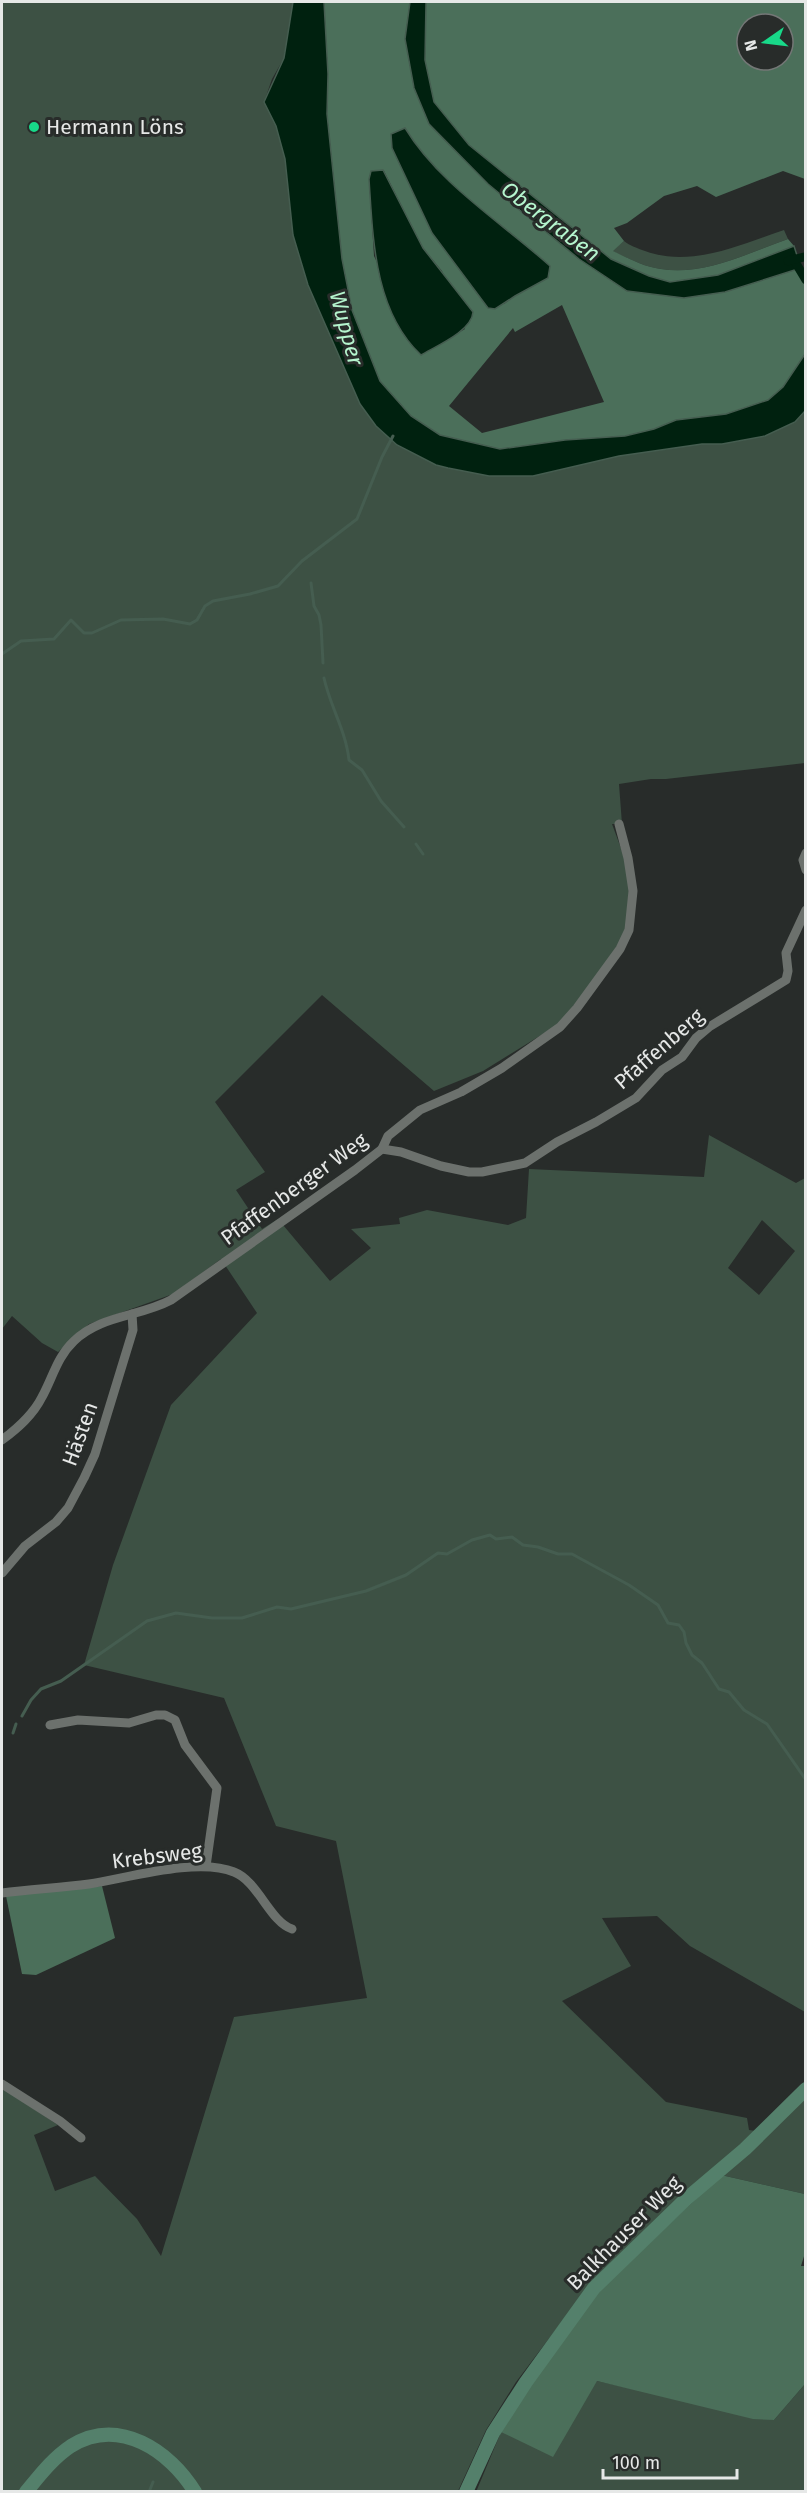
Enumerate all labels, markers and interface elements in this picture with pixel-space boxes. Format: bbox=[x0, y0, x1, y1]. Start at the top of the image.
north arrow bbox=[735, 12, 795, 72]
text: N bbox=[740, 38, 761, 53]
place label: Hermann Löns bbox=[46, 114, 184, 140]
marker: Hermann Löns bbox=[27, 120, 41, 134]
water label: Obergraben bbox=[496, 175, 605, 267]
water label: Wupper bbox=[324, 288, 370, 369]
street label: Pfaffenberg bbox=[609, 1003, 709, 1095]
street label: Pfaffenberger Weg bbox=[216, 1127, 372, 1251]
street label: Hästen bbox=[56, 1398, 104, 1470]
street label: Krebsweg bbox=[110, 1838, 204, 1874]
street label: Balkhauser Weg bbox=[561, 2170, 687, 2296]
scale bar bbox=[603, 2442, 736, 2480]
text: 100 m bbox=[612, 2452, 660, 2474]

